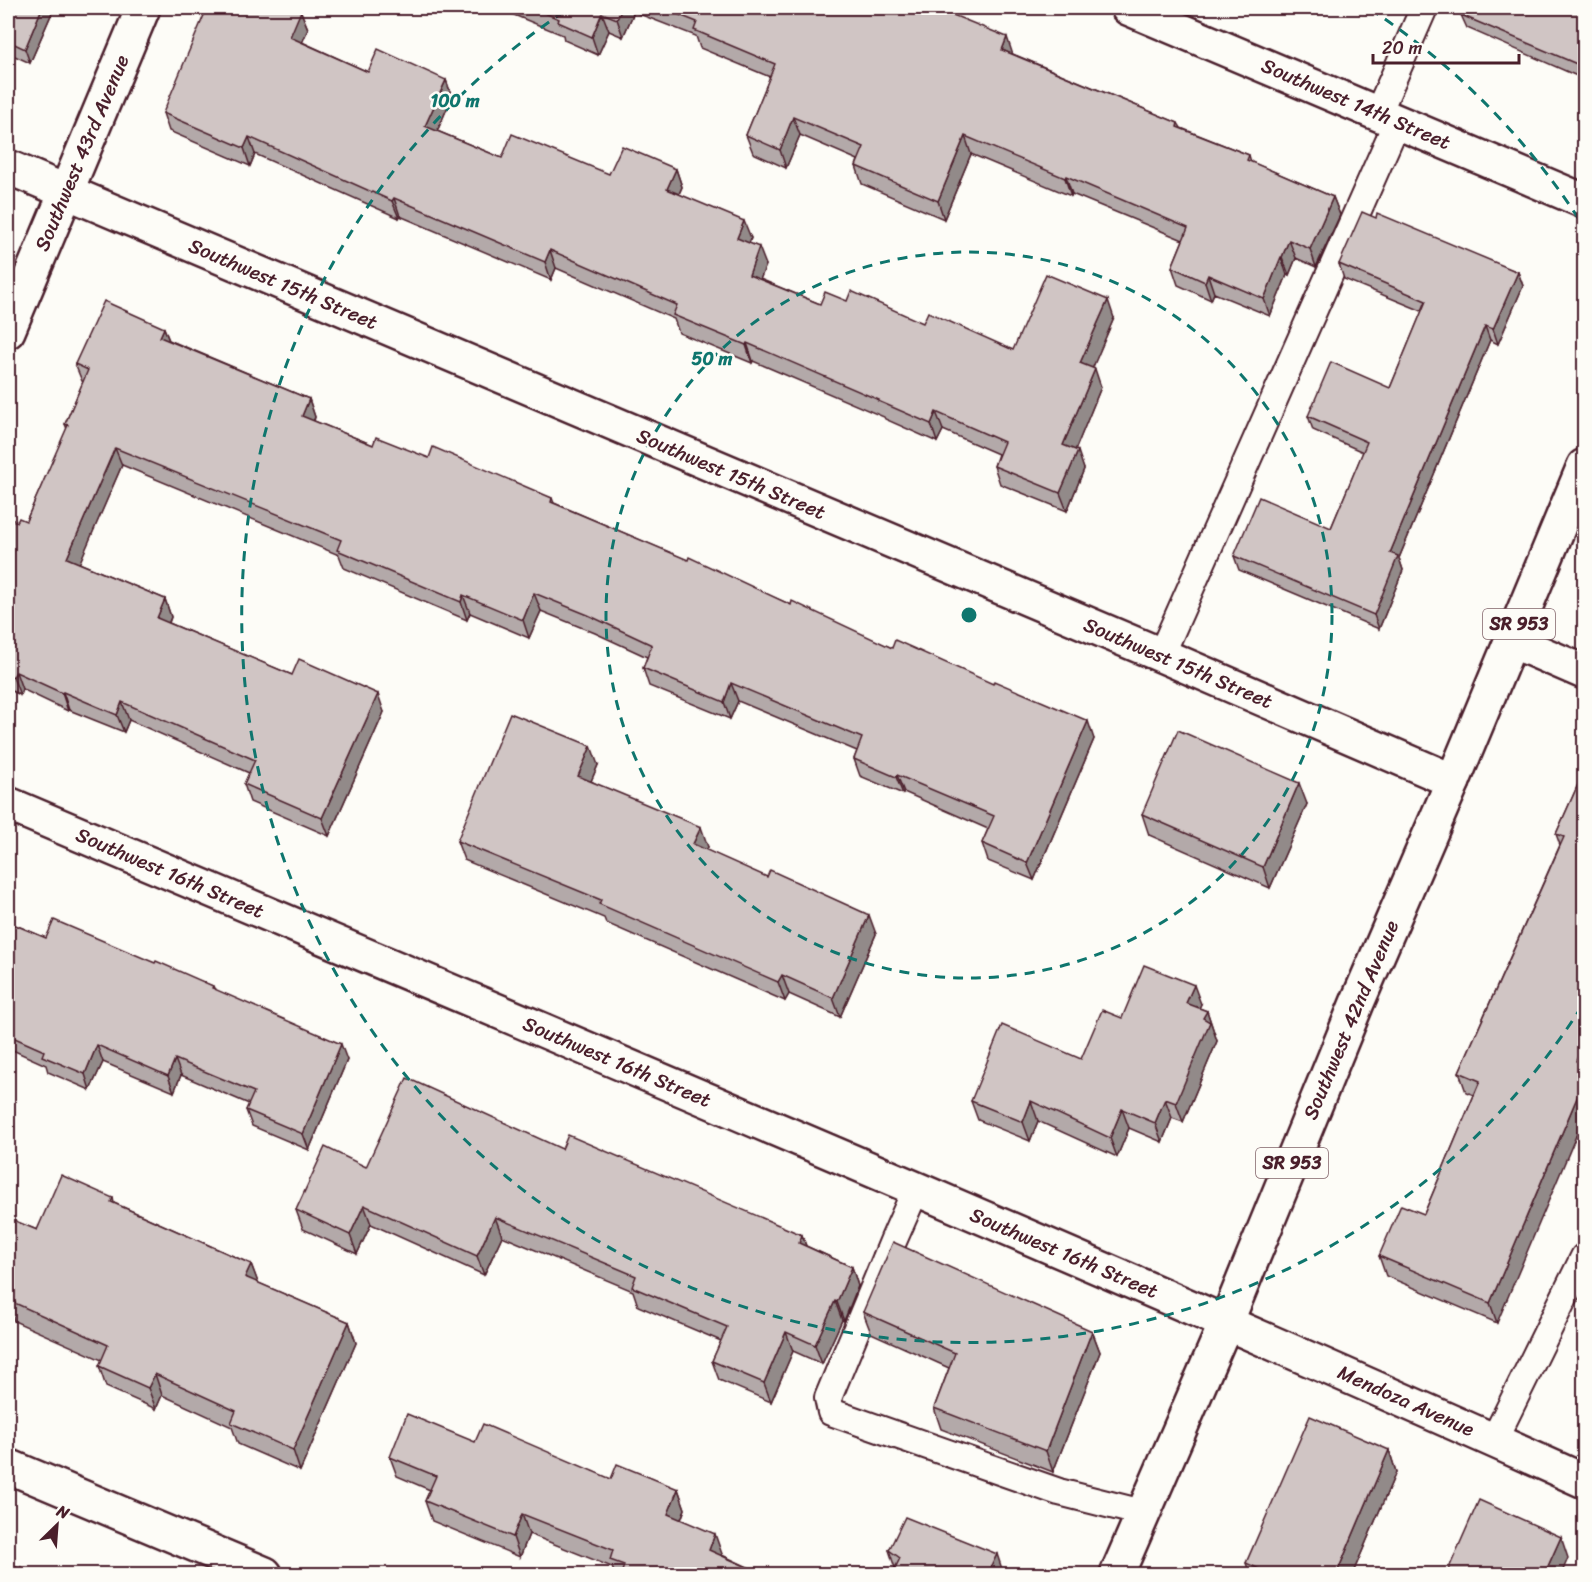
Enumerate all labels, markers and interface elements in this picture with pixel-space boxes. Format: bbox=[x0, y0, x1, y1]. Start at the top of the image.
scale bar bbox=[1373, 27, 1518, 65]
text: 20 m bbox=[1382, 32, 1422, 64]
street label: Southwest 14th Street bbox=[1256, 48, 1456, 160]
street label: Southwest 43rd Avenue bbox=[25, 49, 139, 257]
text: 100 m bbox=[431, 85, 480, 117]
street label: Southwest 15th Street bbox=[183, 228, 383, 340]
text: 50 m bbox=[692, 343, 733, 375]
street label: Southwest 15th Street bbox=[631, 418, 831, 530]
centre of rings bbox=[959, 605, 979, 625]
street label: Southwest 15th Street bbox=[1078, 607, 1278, 719]
road number: SR 953 bbox=[1483, 609, 1555, 639]
street label: Southwest 16th Street bbox=[70, 817, 270, 929]
street label: Southwest 42nd Avenue bbox=[1293, 914, 1409, 1125]
street label: Southwest 16th Street bbox=[517, 1006, 717, 1118]
road number: SR 953 bbox=[1256, 1148, 1328, 1178]
street label: Southwest 16th Street bbox=[964, 1197, 1164, 1309]
street label: Mendoza Avenue bbox=[1332, 1355, 1480, 1447]
north arrow bbox=[27, 1495, 87, 1555]
text: N bbox=[51, 1496, 75, 1528]

